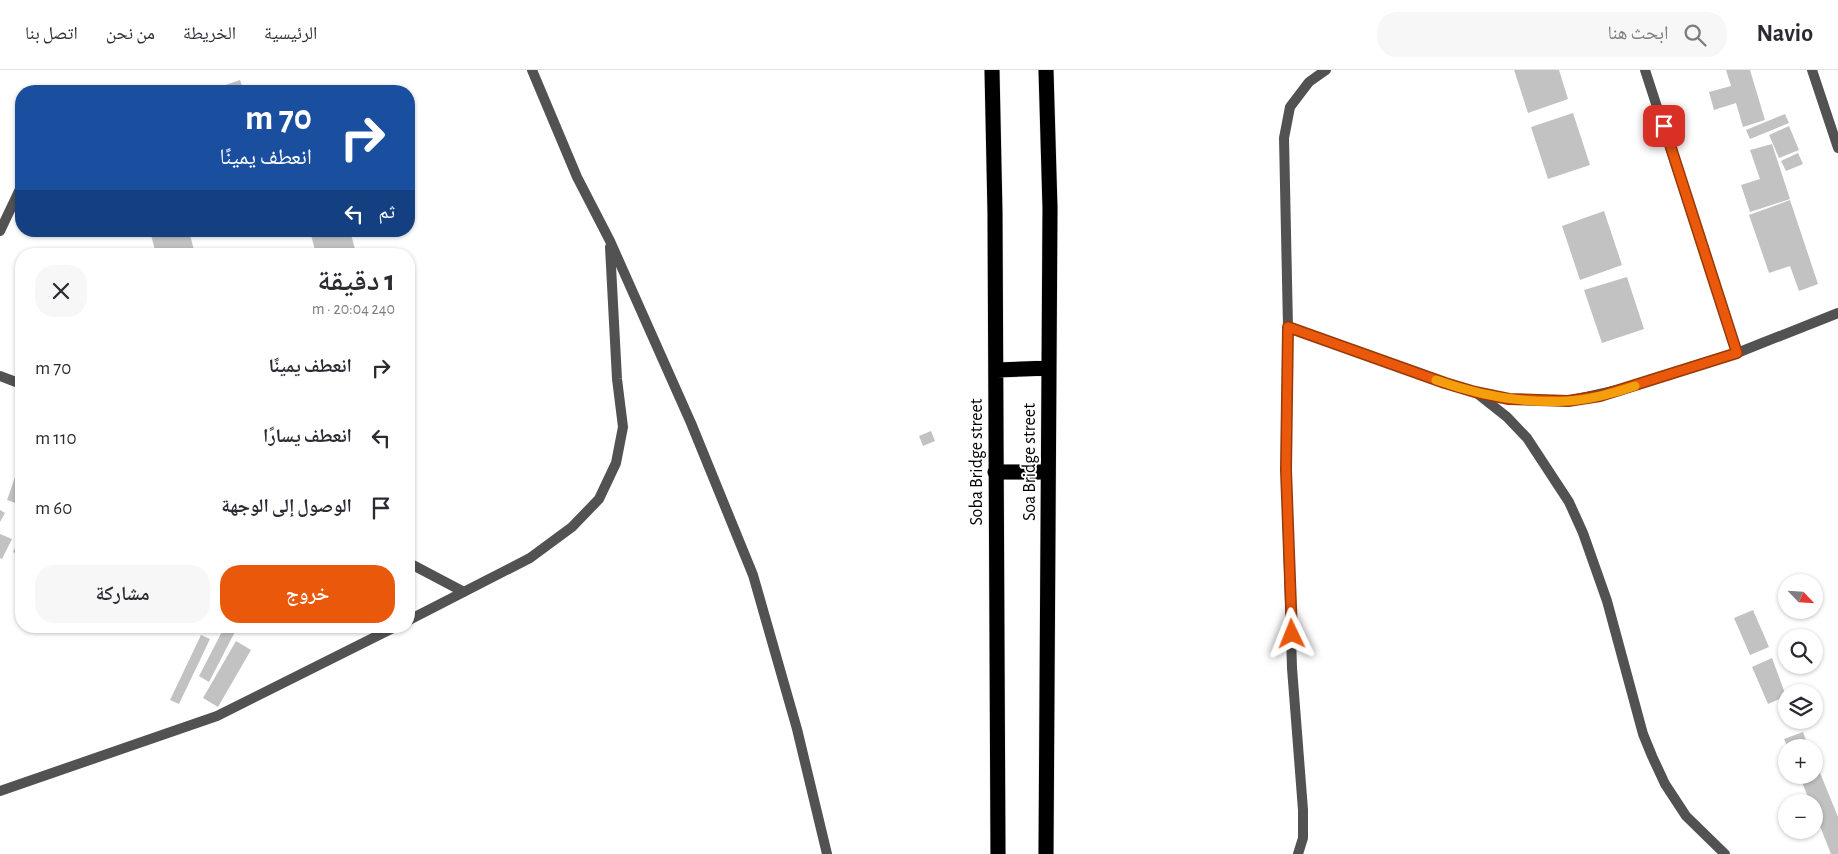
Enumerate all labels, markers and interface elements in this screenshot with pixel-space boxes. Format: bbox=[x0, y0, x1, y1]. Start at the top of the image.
search box bbox=[1377, 12, 1727, 57]
icon: search bbox=[1681, 21, 1709, 49]
text: Navio bbox=[1757, 22, 1813, 46]
text: ابحث هنا bbox=[1607, 24, 1669, 43]
text: اتصل بنا bbox=[25, 25, 78, 43]
text: من نحن bbox=[106, 25, 155, 43]
text: الخريطة bbox=[183, 25, 236, 43]
text: الرئيسية bbox=[264, 25, 317, 43]
text: 70 m bbox=[245, 101, 312, 136]
icon: right bbox=[330, 105, 395, 170]
pin bbox=[1643, 105, 1685, 147]
icon: arrive bbox=[1650, 112, 1678, 140]
text: انعطف يمينًا bbox=[220, 146, 312, 168]
icon: left bbox=[340, 200, 368, 228]
text: ثم bbox=[378, 203, 395, 222]
button: close bbox=[35, 265, 87, 317]
text: 1 دقيقة bbox=[317, 266, 395, 296]
text: 240 m · 20:04 bbox=[312, 301, 395, 317]
icon: right bbox=[367, 354, 395, 382]
text: انعطف يمينًا bbox=[269, 357, 352, 376]
text: 70 m bbox=[35, 359, 71, 378]
street label: Soba Bridge street bbox=[968, 398, 986, 526]
street label: Soa Bridge street bbox=[1021, 403, 1039, 521]
icon: left bbox=[367, 424, 395, 452]
text: انعطف يسارًا bbox=[263, 427, 352, 446]
text: 110 m bbox=[35, 429, 76, 448]
icon: arrive bbox=[367, 494, 395, 522]
text: الوصول إلى الوجهة bbox=[221, 497, 352, 516]
text: 60 m bbox=[35, 499, 72, 518]
button: مشاركة bbox=[35, 565, 210, 623]
button: خروج bbox=[220, 565, 395, 623]
north arrow bbox=[1778, 574, 1822, 619]
map controls bbox=[1778, 574, 1823, 839]
position arrow bbox=[1265, 607, 1317, 659]
button: search bbox=[1778, 629, 1823, 674]
button: layers bbox=[1778, 684, 1823, 729]
button: + bbox=[1778, 739, 1823, 784]
button: − bbox=[1778, 794, 1823, 839]

